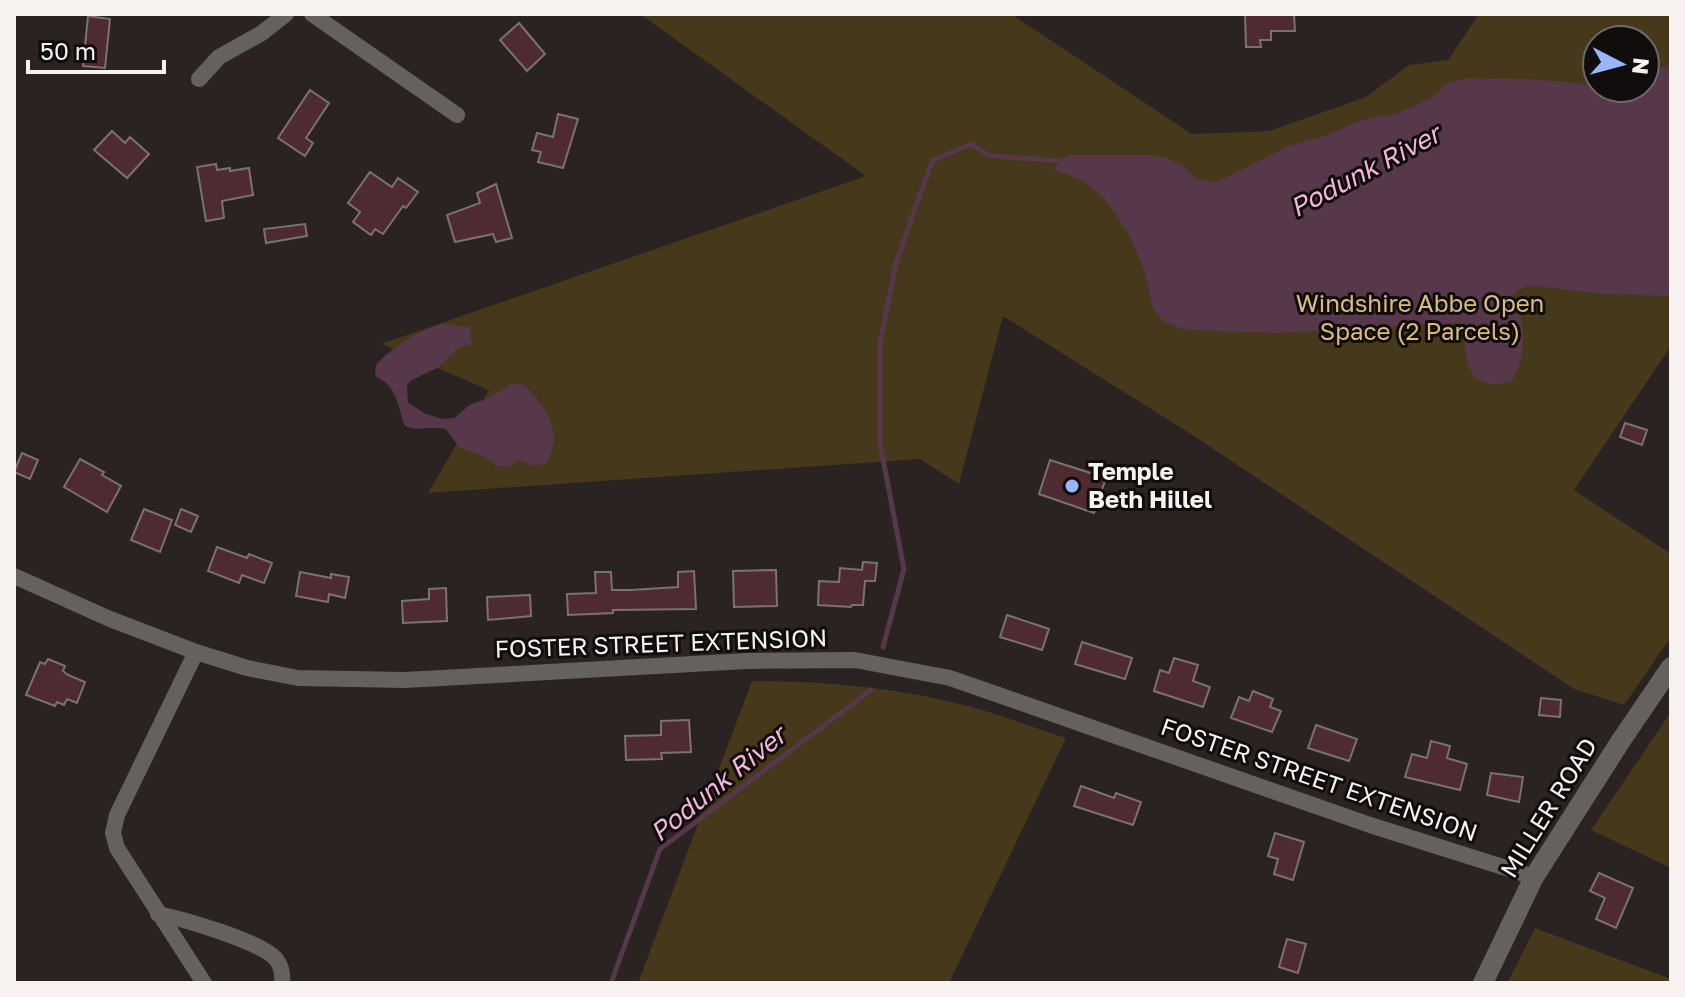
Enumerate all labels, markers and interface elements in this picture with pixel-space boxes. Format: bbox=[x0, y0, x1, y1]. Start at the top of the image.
scale bar bbox=[28, 24, 164, 74]
north arrow bbox=[1581, 24, 1661, 104]
text: 50 m bbox=[40, 36, 96, 65]
text: N bbox=[1627, 56, 1656, 76]
water label: Podunk River bbox=[1285, 116, 1448, 223]
park label: Windshire Abbe Open Space (2 Parcels) bbox=[1296, 288, 1544, 345]
place label: Temple Beth Hillel bbox=[1088, 456, 1212, 513]
marker: Temple Beth Hillel bbox=[1063, 477, 1081, 495]
street label: FOSTER STREET EXTENSION bbox=[494, 622, 828, 663]
street label: FOSTER STREET EXTENSION bbox=[1157, 711, 1482, 846]
water label: Podunk River bbox=[644, 717, 795, 848]
street label: MILLER ROAD bbox=[1493, 732, 1602, 882]

